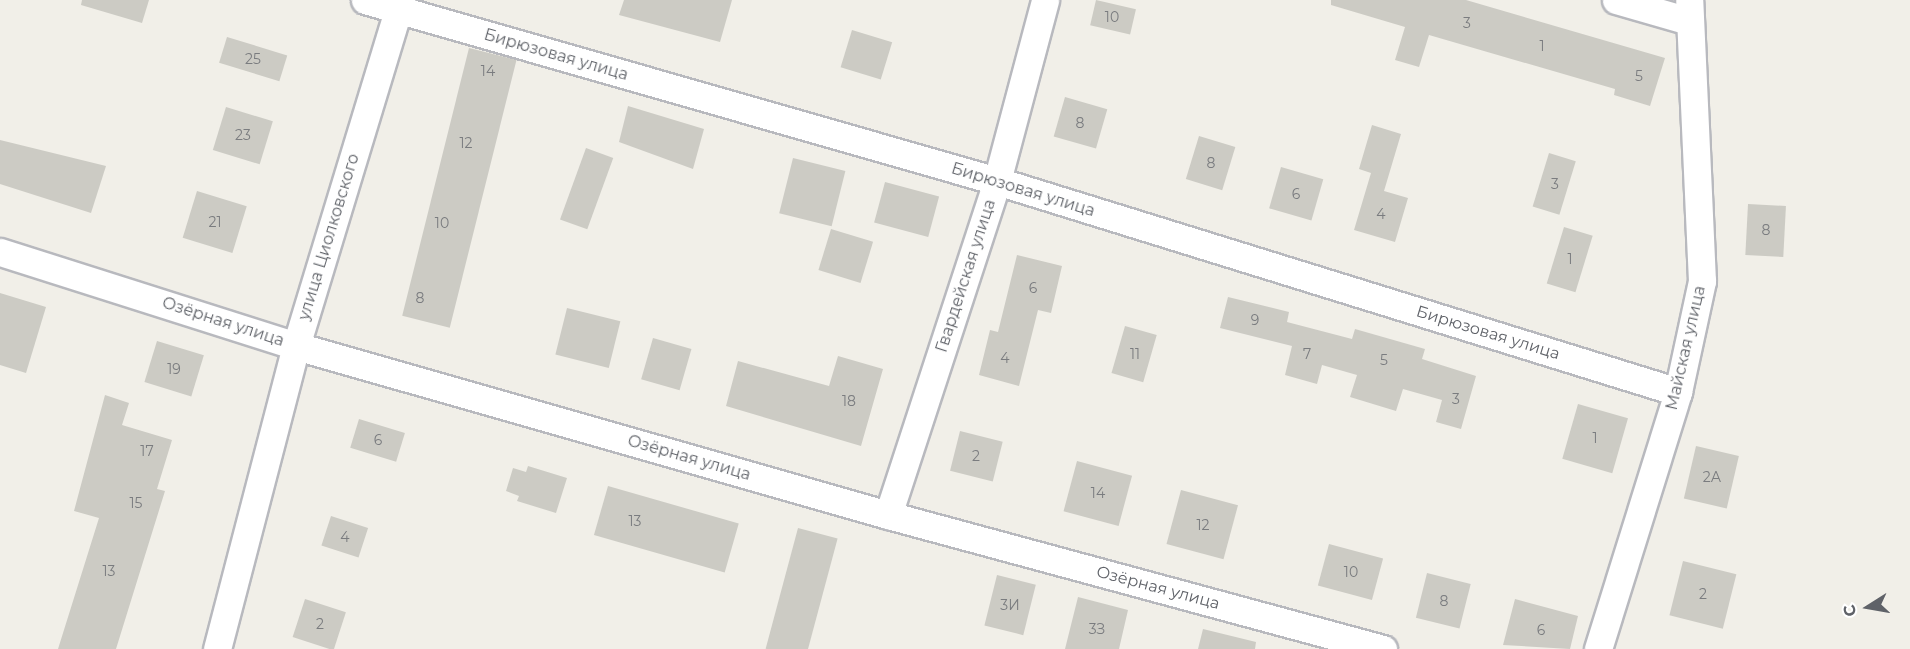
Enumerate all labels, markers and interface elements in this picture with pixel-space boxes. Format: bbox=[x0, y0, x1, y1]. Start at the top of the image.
house number: 10 bbox=[1105, 9, 1119, 25]
house number: 3 bbox=[1463, 15, 1471, 31]
street label: Бирюзовая улица bbox=[482, 25, 630, 85]
house number: 1 bbox=[1539, 38, 1545, 54]
house number: 25 bbox=[245, 51, 261, 67]
house number: 14 bbox=[481, 63, 495, 79]
house number: 5 bbox=[1635, 68, 1643, 84]
house number: 8 bbox=[1076, 115, 1084, 131]
house number: 23 bbox=[235, 127, 251, 143]
house number: 12 bbox=[459, 135, 473, 151]
street label: улица Циолковского bbox=[295, 151, 363, 323]
house number: 8 bbox=[1207, 155, 1215, 171]
street label: Бирюзовая улица bbox=[949, 159, 1097, 221]
house number: 3 bbox=[1551, 176, 1559, 192]
house number: 6 bbox=[1292, 186, 1300, 202]
street label: Гвардейская улица bbox=[932, 197, 1000, 355]
house number: 4 bbox=[1376, 206, 1386, 222]
house number: 21 bbox=[208, 214, 222, 230]
house number: 10 bbox=[435, 215, 449, 231]
house number: 8 bbox=[1762, 222, 1770, 238]
house number: 1 bbox=[1567, 251, 1573, 267]
house number: 6 bbox=[1029, 280, 1037, 296]
street label: Майская улица bbox=[1662, 284, 1710, 412]
house number: 8 bbox=[416, 290, 424, 306]
street label: Озёрная улица bbox=[160, 293, 286, 351]
street label: Бирюзовая улица bbox=[1414, 302, 1562, 364]
house number: 9 bbox=[1251, 312, 1259, 328]
house number: 11 bbox=[1130, 346, 1140, 362]
house number: 7 bbox=[1303, 346, 1311, 362]
house number: 4 bbox=[1000, 350, 1010, 366]
house number: 5 bbox=[1380, 352, 1388, 368]
house number: 19 bbox=[167, 361, 181, 377]
house number: 3 bbox=[1452, 391, 1460, 407]
house number: 18 bbox=[842, 393, 856, 409]
house number: 1 bbox=[1592, 430, 1598, 446]
street label: Озёрная улица bbox=[625, 431, 753, 485]
house number: 6 bbox=[374, 432, 382, 448]
house number: 17 bbox=[140, 443, 154, 459]
house number: 2 bbox=[972, 448, 980, 464]
house number: 2А bbox=[1703, 469, 1721, 485]
house number: 14 bbox=[1091, 485, 1105, 501]
house number: 15 bbox=[130, 495, 142, 511]
house number: 13 bbox=[629, 513, 641, 529]
house number: 12 bbox=[1196, 517, 1210, 533]
house number: 4 bbox=[340, 529, 350, 545]
street label: Озёрная улица bbox=[1094, 562, 1222, 614]
house number: 13 bbox=[103, 563, 115, 579]
house number: 10 bbox=[1344, 564, 1358, 580]
north arrow bbox=[1838, 577, 1898, 637]
house number: 2 bbox=[1699, 586, 1707, 602]
house number: 8 bbox=[1440, 593, 1448, 609]
house number: 3И bbox=[1000, 597, 1020, 613]
text: С bbox=[1839, 603, 1860, 618]
house number: 2 bbox=[316, 616, 324, 632]
house number: 3З bbox=[1089, 621, 1105, 637]
house number: 6 bbox=[1537, 622, 1545, 638]

